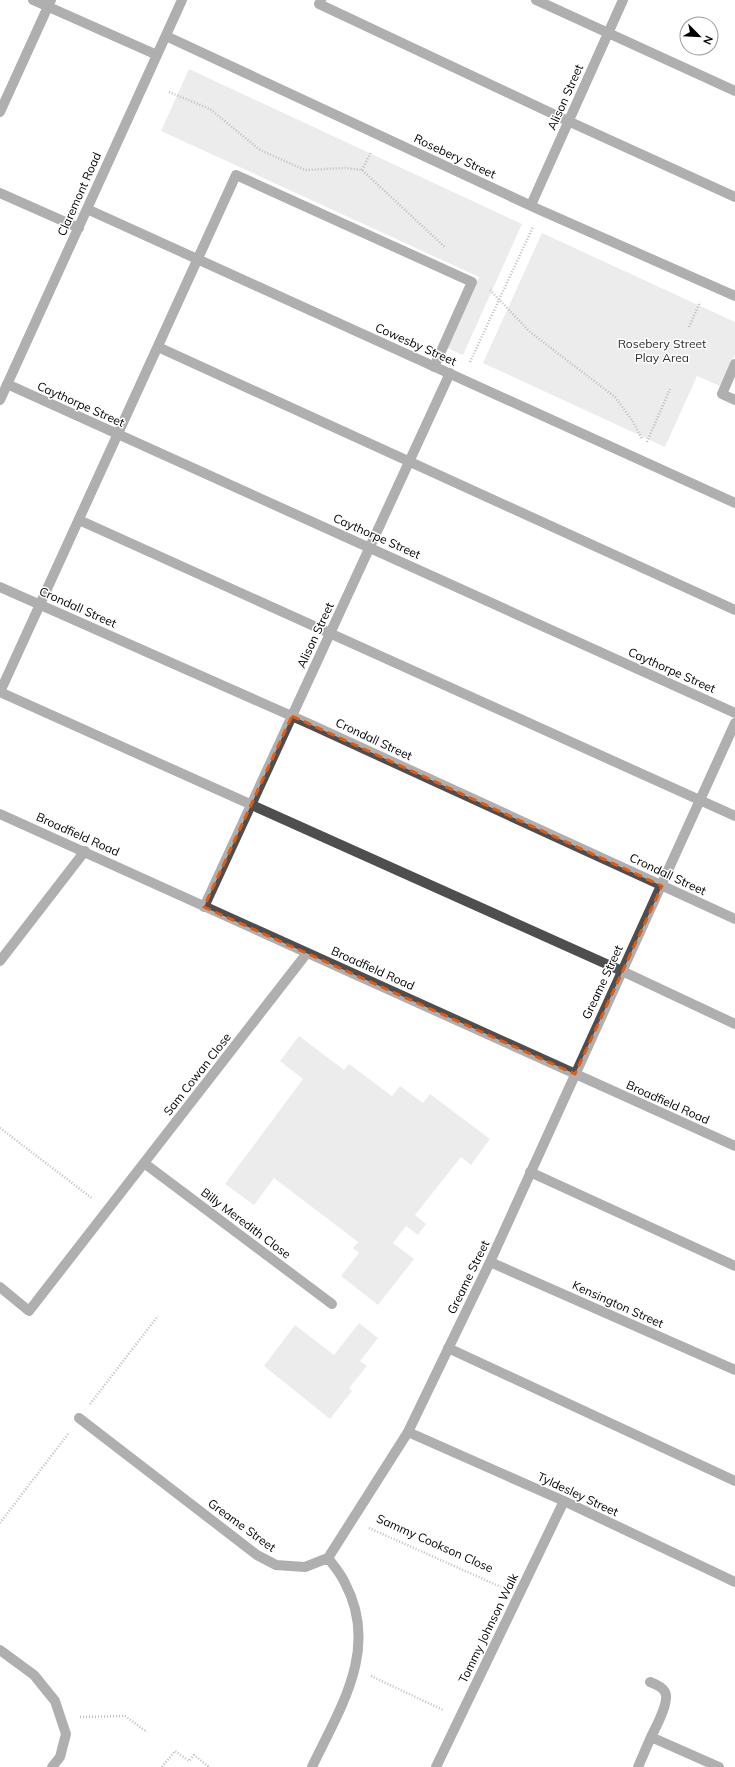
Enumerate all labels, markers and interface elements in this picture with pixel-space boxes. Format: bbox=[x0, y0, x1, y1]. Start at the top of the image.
north arrow bbox=[679, 16, 719, 56]
text: N bbox=[700, 33, 716, 47]
street label: Alison Street bbox=[544, 62, 586, 132]
street label: Rosebery Street bbox=[412, 130, 498, 182]
street label: Claremont Road bbox=[54, 150, 104, 238]
street label: Cowesby Street bbox=[373, 319, 459, 369]
park label: Rosebery Street Play Area bbox=[618, 336, 706, 365]
street label: Caythorpe Street bbox=[35, 378, 127, 430]
street label: Caythorpe Street bbox=[331, 510, 423, 562]
street label: Crondall Street bbox=[37, 583, 119, 631]
street label: Alison Street bbox=[293, 600, 337, 670]
street label: Caythorpe Street bbox=[626, 644, 718, 696]
street label: Crondall Street bbox=[333, 715, 415, 763]
street label: Broadfield Road bbox=[34, 809, 122, 859]
street label: Crondall Street bbox=[627, 850, 709, 898]
street label: Broadfield Road bbox=[329, 943, 417, 993]
street label: Greame Street bbox=[578, 943, 626, 1021]
street label: Sam Cowan Close bbox=[160, 1030, 234, 1118]
street label: Broadfield Road bbox=[624, 1077, 712, 1127]
street label: Billy Meredith Close bbox=[198, 1184, 294, 1262]
street label: Greame Street bbox=[444, 1238, 492, 1316]
street label: Kensington Street bbox=[570, 1277, 666, 1331]
street label: Tyldesley Street bbox=[535, 1469, 621, 1519]
street label: Greame Street bbox=[205, 1495, 279, 1555]
street label: Sammy Cookson Close bbox=[374, 1510, 496, 1576]
street label: Tommy Johnson Walk bbox=[455, 1570, 521, 1685]

